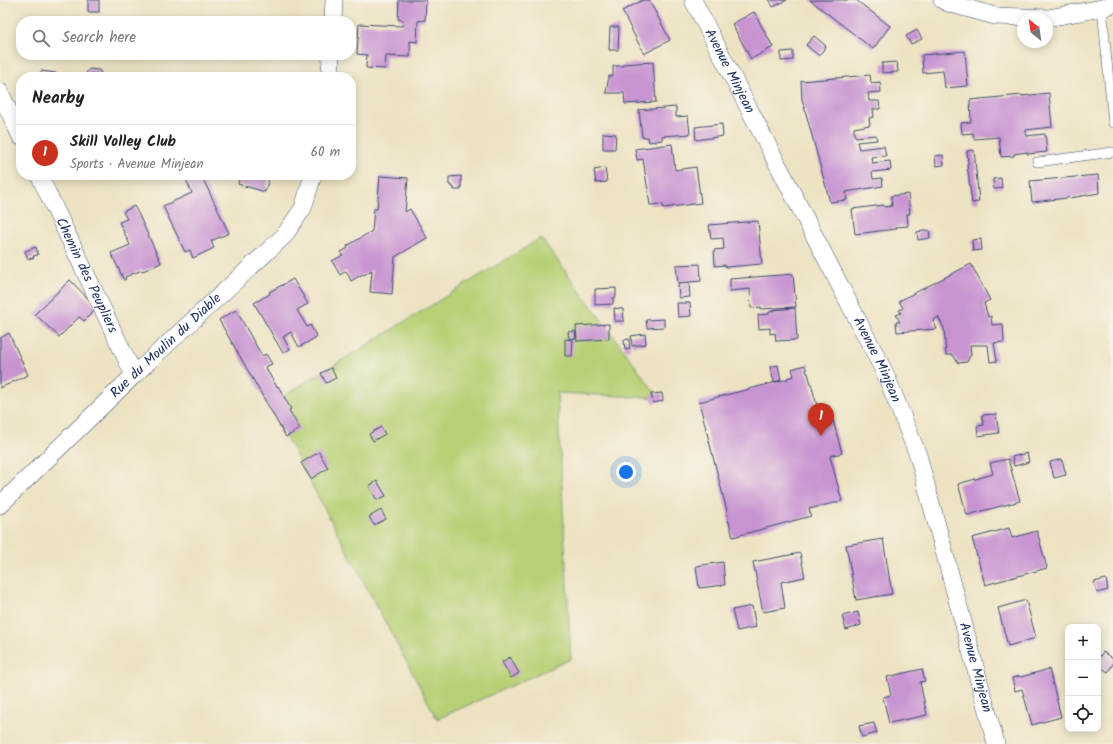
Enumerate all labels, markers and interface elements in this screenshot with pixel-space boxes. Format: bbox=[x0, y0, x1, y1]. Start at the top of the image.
north arrow bbox=[1017, 12, 1053, 48]
search box bbox=[16, 16, 356, 60]
street label: Avenue Minjean bbox=[699, 25, 761, 117]
text: Search here bbox=[62, 26, 136, 50]
icon: search bbox=[30, 27, 52, 49]
text: Nearby bbox=[32, 85, 84, 112]
text: Skill Volley Club bbox=[70, 130, 176, 154]
text: 1 bbox=[43, 142, 47, 163]
text: 60 m bbox=[311, 142, 340, 163]
text: Sports · Avenue Minjean bbox=[70, 154, 203, 175]
street label: Chemin des Peupliers bbox=[50, 214, 124, 337]
street label: Rue du Moulin du Diable bbox=[105, 288, 227, 403]
street label: Avenue Minjean bbox=[847, 313, 907, 406]
pin: 1 bbox=[808, 403, 834, 436]
your location bbox=[616, 462, 636, 482]
street label: Avenue Minjean bbox=[953, 620, 998, 715]
map controls bbox=[1065, 624, 1101, 732]
button: + bbox=[1065, 624, 1101, 660]
button: − bbox=[1065, 660, 1101, 696]
button: locate bbox=[1065, 696, 1101, 732]

